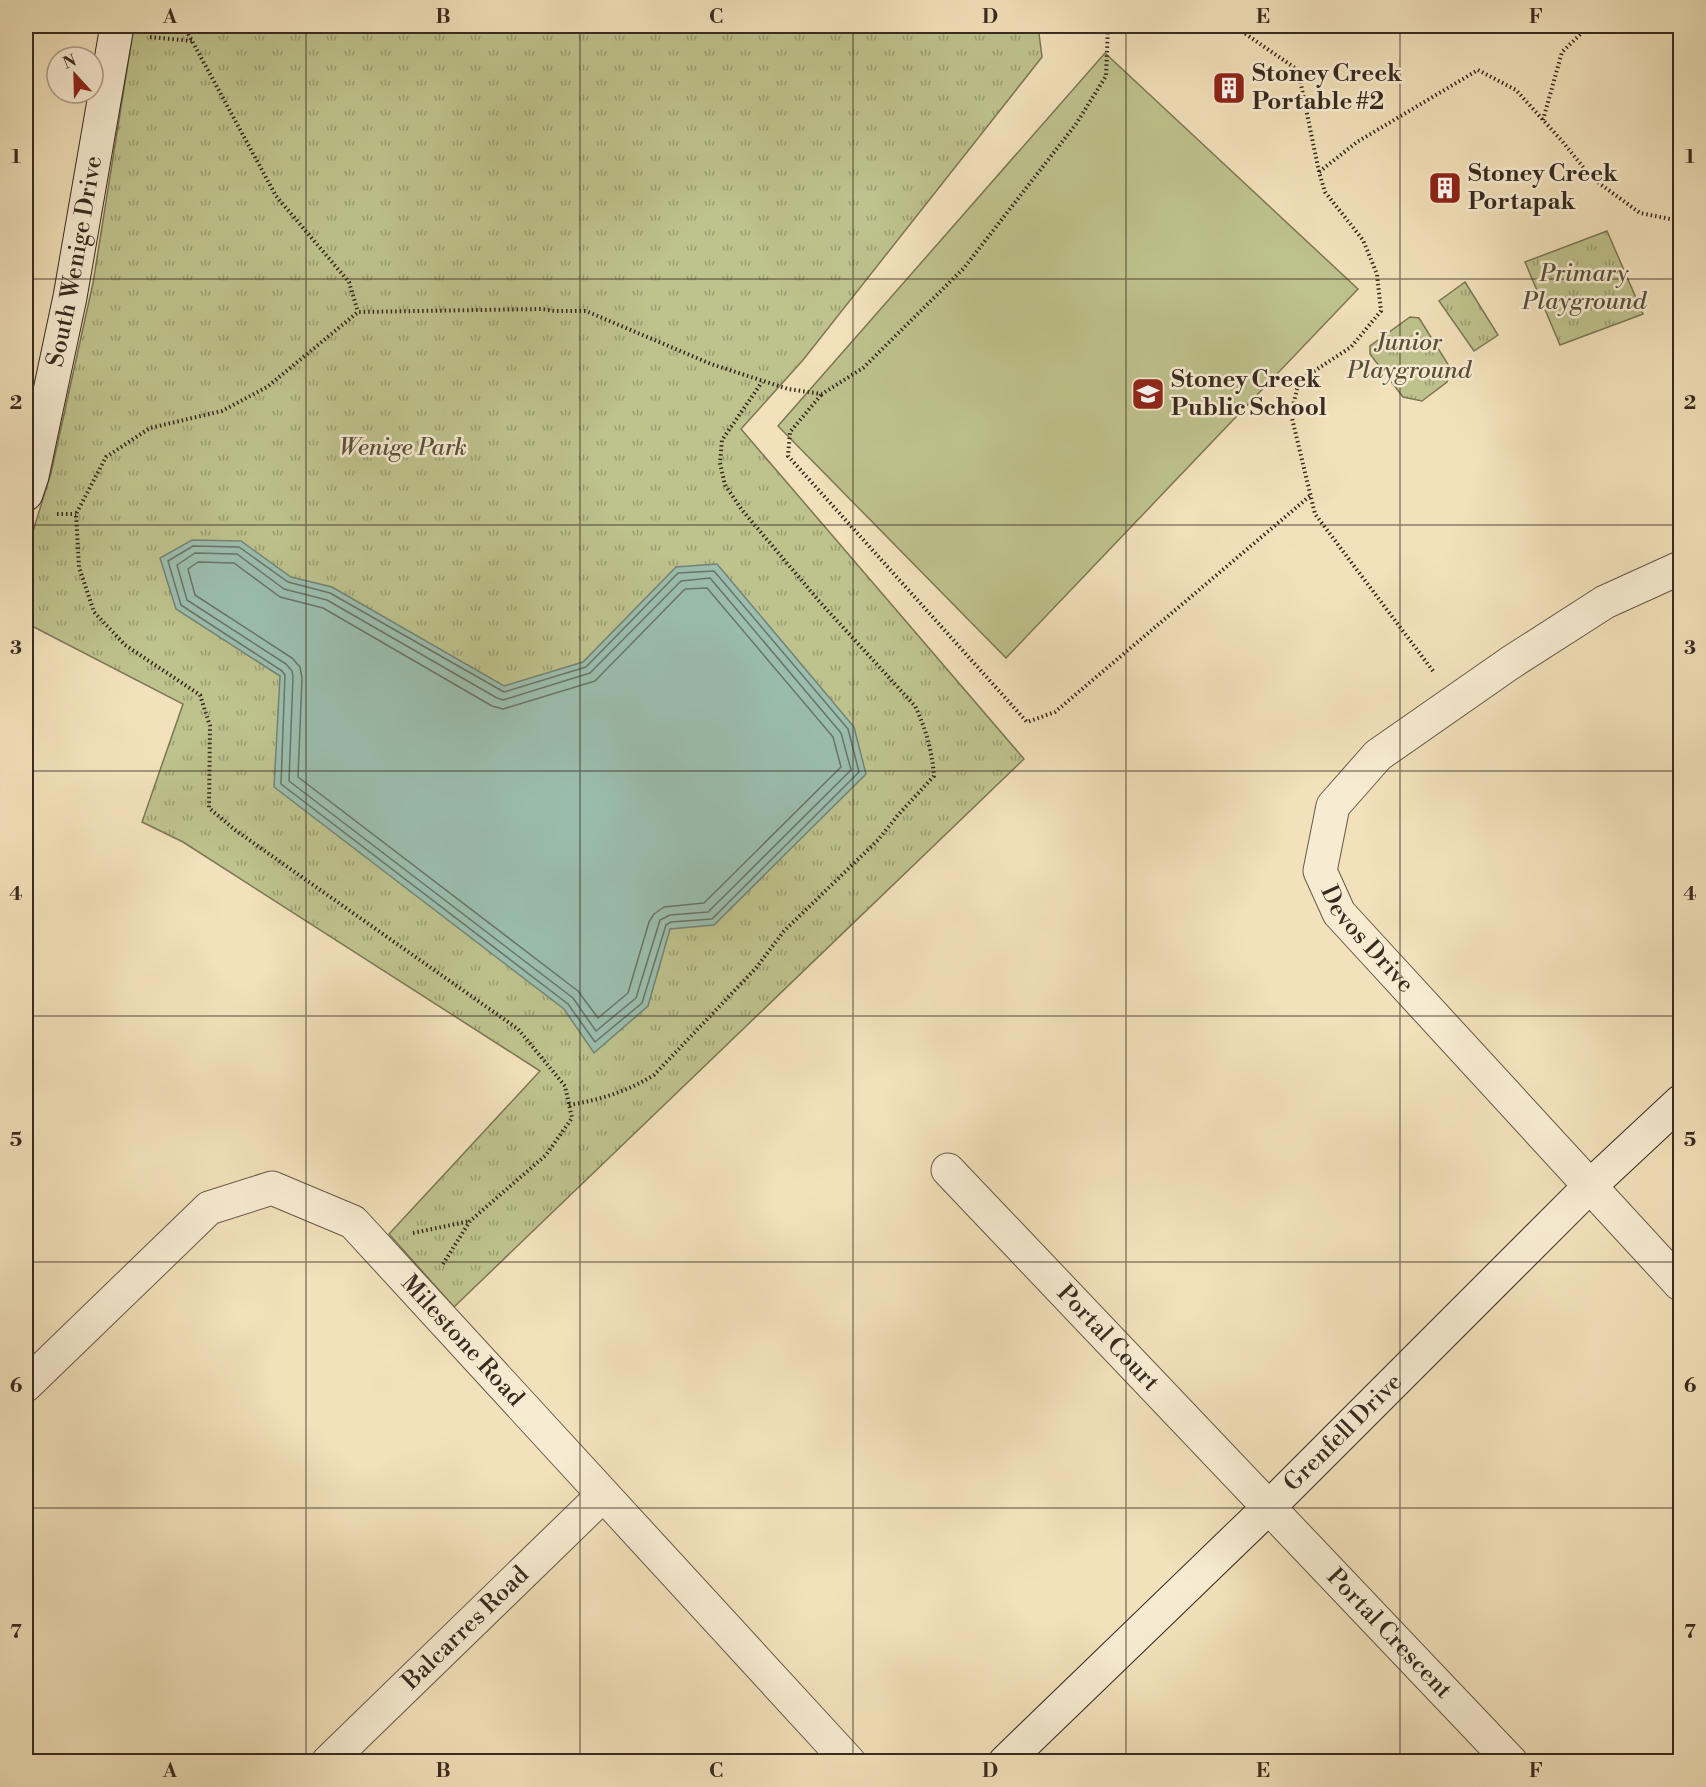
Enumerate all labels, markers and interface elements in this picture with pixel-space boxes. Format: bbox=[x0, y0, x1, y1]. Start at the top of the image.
text: A bbox=[162, 5, 178, 30]
text: B bbox=[435, 5, 451, 30]
text: C bbox=[709, 5, 723, 30]
text: D bbox=[982, 5, 998, 30]
text: E bbox=[1256, 5, 1270, 30]
text: F bbox=[1529, 5, 1543, 30]
north arrow bbox=[45, 45, 105, 105]
text: N bbox=[60, 50, 80, 74]
place label: Stoney Creek Portable #2 bbox=[1252, 59, 1403, 117]
building icon: Stoney Creek Portable #2 bbox=[1211, 70, 1247, 106]
text: 1 bbox=[11, 145, 21, 170]
text: 1 bbox=[1685, 145, 1695, 170]
street label: South Wenige Drive bbox=[41, 154, 109, 370]
place label: Stoney Creek Portapak bbox=[1468, 159, 1619, 217]
building icon: Stoney Creek Portapak bbox=[1427, 170, 1463, 206]
park label: Primary Playground bbox=[1521, 259, 1648, 317]
park label: Junior Playground bbox=[1346, 328, 1473, 386]
place label: Stoney Creek Public School bbox=[1171, 365, 1327, 423]
school or university icon: Stoney Creek Public School bbox=[1130, 376, 1166, 412]
text: 2 bbox=[10, 391, 22, 416]
text: 2 bbox=[1684, 391, 1696, 416]
park label: Wenige Park bbox=[339, 433, 467, 463]
text: 3 bbox=[10, 636, 22, 661]
text: 3 bbox=[1684, 636, 1696, 661]
street label: Devos Drive bbox=[1314, 881, 1420, 999]
text: 4 bbox=[9, 882, 23, 907]
text: 4 bbox=[1683, 882, 1697, 907]
text: 5 bbox=[10, 1128, 22, 1153]
text: 5 bbox=[1684, 1128, 1696, 1153]
street label: Milestone Road bbox=[394, 1269, 530, 1413]
street label: Portal Court bbox=[1050, 1279, 1166, 1398]
street label: Grenfell Drive bbox=[1278, 1367, 1409, 1498]
text: 6 bbox=[10, 1374, 23, 1399]
text: 6 bbox=[1684, 1374, 1697, 1399]
street label: Balcarres Road bbox=[395, 1560, 536, 1697]
street label: Portal Crescent bbox=[1320, 1562, 1458, 1706]
text: 7 bbox=[10, 1620, 22, 1645]
text: 7 bbox=[1684, 1620, 1696, 1645]
text: A bbox=[162, 1759, 178, 1784]
text: B bbox=[435, 1759, 451, 1784]
text: C bbox=[709, 1759, 723, 1784]
text: D bbox=[982, 1759, 998, 1784]
text: E bbox=[1256, 1759, 1270, 1784]
text: F bbox=[1529, 1759, 1543, 1784]

